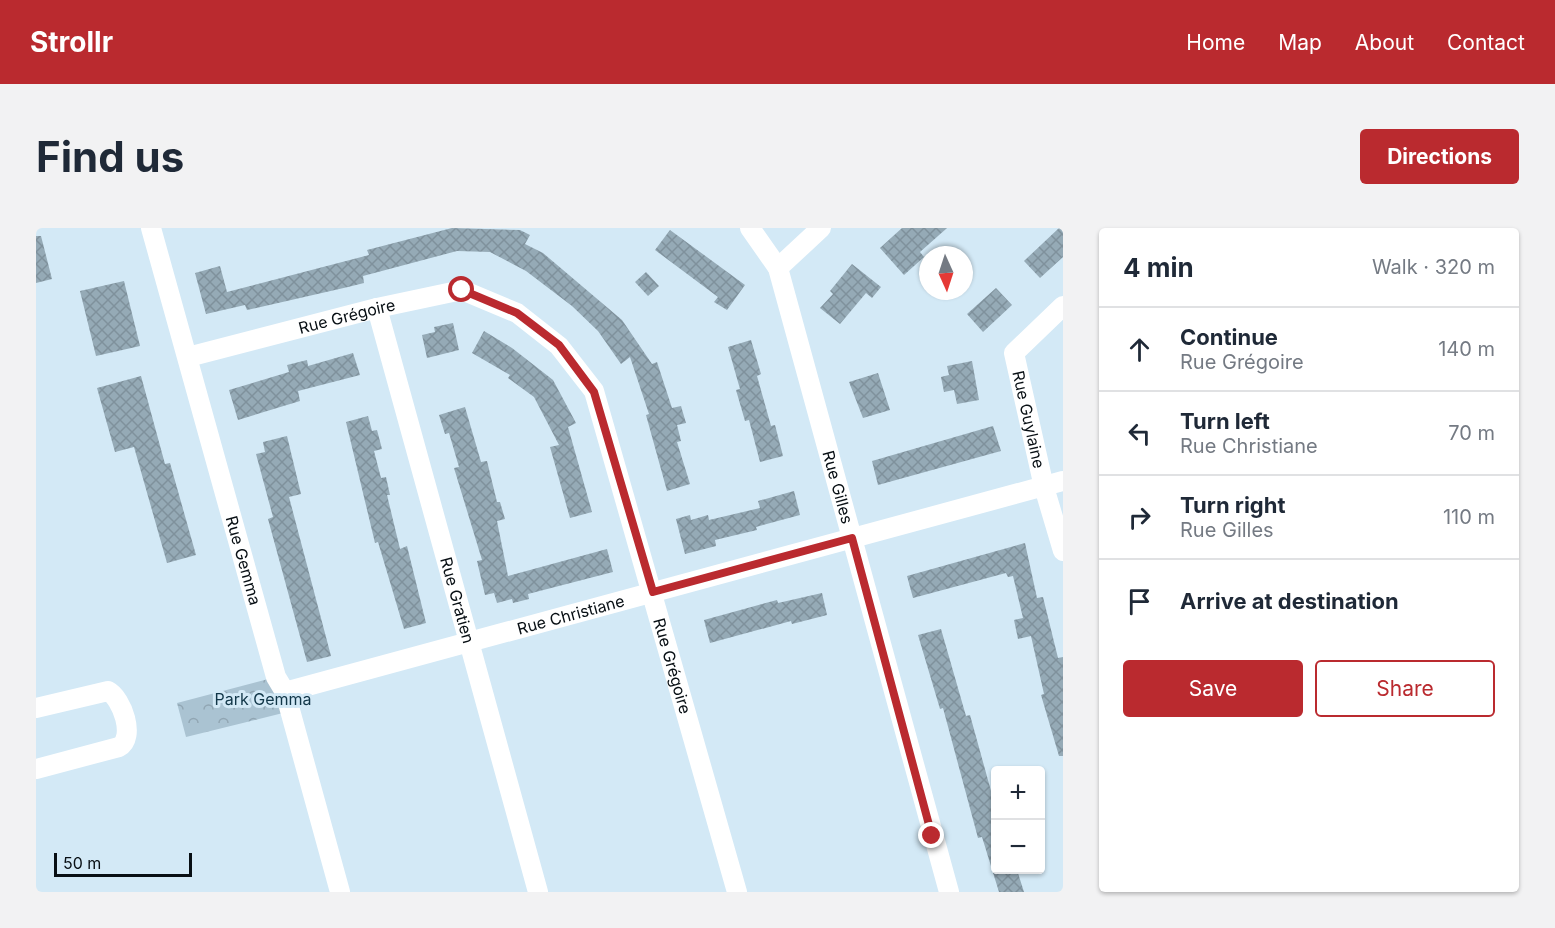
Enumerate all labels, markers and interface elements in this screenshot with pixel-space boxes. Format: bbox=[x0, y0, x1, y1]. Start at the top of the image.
text: Strollr bbox=[30, 25, 113, 59]
text: Home bbox=[1186, 30, 1245, 55]
text: Map bbox=[1278, 30, 1322, 55]
text: About bbox=[1355, 30, 1414, 55]
text: Contact bbox=[1447, 30, 1525, 55]
button: Directions bbox=[1360, 129, 1519, 184]
text: Find us bbox=[36, 131, 184, 182]
north arrow bbox=[919, 246, 973, 300]
text: 4 min bbox=[1123, 252, 1194, 283]
text: Walk · 320 m bbox=[1372, 255, 1495, 279]
route start bbox=[448, 276, 474, 302]
street label: Rue Grégoire bbox=[296, 294, 397, 338]
text: Continue bbox=[1180, 324, 1278, 350]
icon: ahead bbox=[1123, 333, 1156, 366]
text: 140 m bbox=[1438, 337, 1495, 361]
text: Rue Grégoire bbox=[1180, 350, 1304, 374]
street label: Rue Guylaine bbox=[1008, 369, 1050, 470]
text: Turn left bbox=[1180, 408, 1270, 434]
icon: left bbox=[1123, 417, 1156, 450]
text: 70 m bbox=[1448, 421, 1495, 445]
text: Rue Christiane bbox=[1180, 434, 1318, 458]
street label: Rue Gilles bbox=[818, 448, 858, 526]
text: Turn right bbox=[1180, 492, 1286, 518]
icon: right bbox=[1123, 501, 1156, 534]
text: 110 m bbox=[1443, 505, 1495, 529]
street label: Rue Gemma bbox=[222, 513, 265, 607]
text: Rue Gilles bbox=[1180, 518, 1274, 542]
street label: Rue Gratien bbox=[436, 555, 479, 645]
icon: arrive bbox=[1123, 585, 1156, 618]
text: Arrive at destination bbox=[1180, 588, 1399, 614]
street label: Rue Christiane bbox=[515, 590, 626, 639]
street label: Rue Grégoire bbox=[649, 616, 696, 716]
button: Save bbox=[1123, 660, 1303, 717]
button: Share bbox=[1315, 660, 1495, 717]
park label: Park Gemma bbox=[214, 689, 312, 709]
map controls bbox=[991, 766, 1045, 874]
button: + bbox=[991, 766, 1045, 820]
button: − bbox=[991, 820, 1045, 874]
route end bbox=[918, 822, 944, 848]
scale bar bbox=[54, 850, 192, 878]
text: 50 m bbox=[63, 853, 101, 873]

